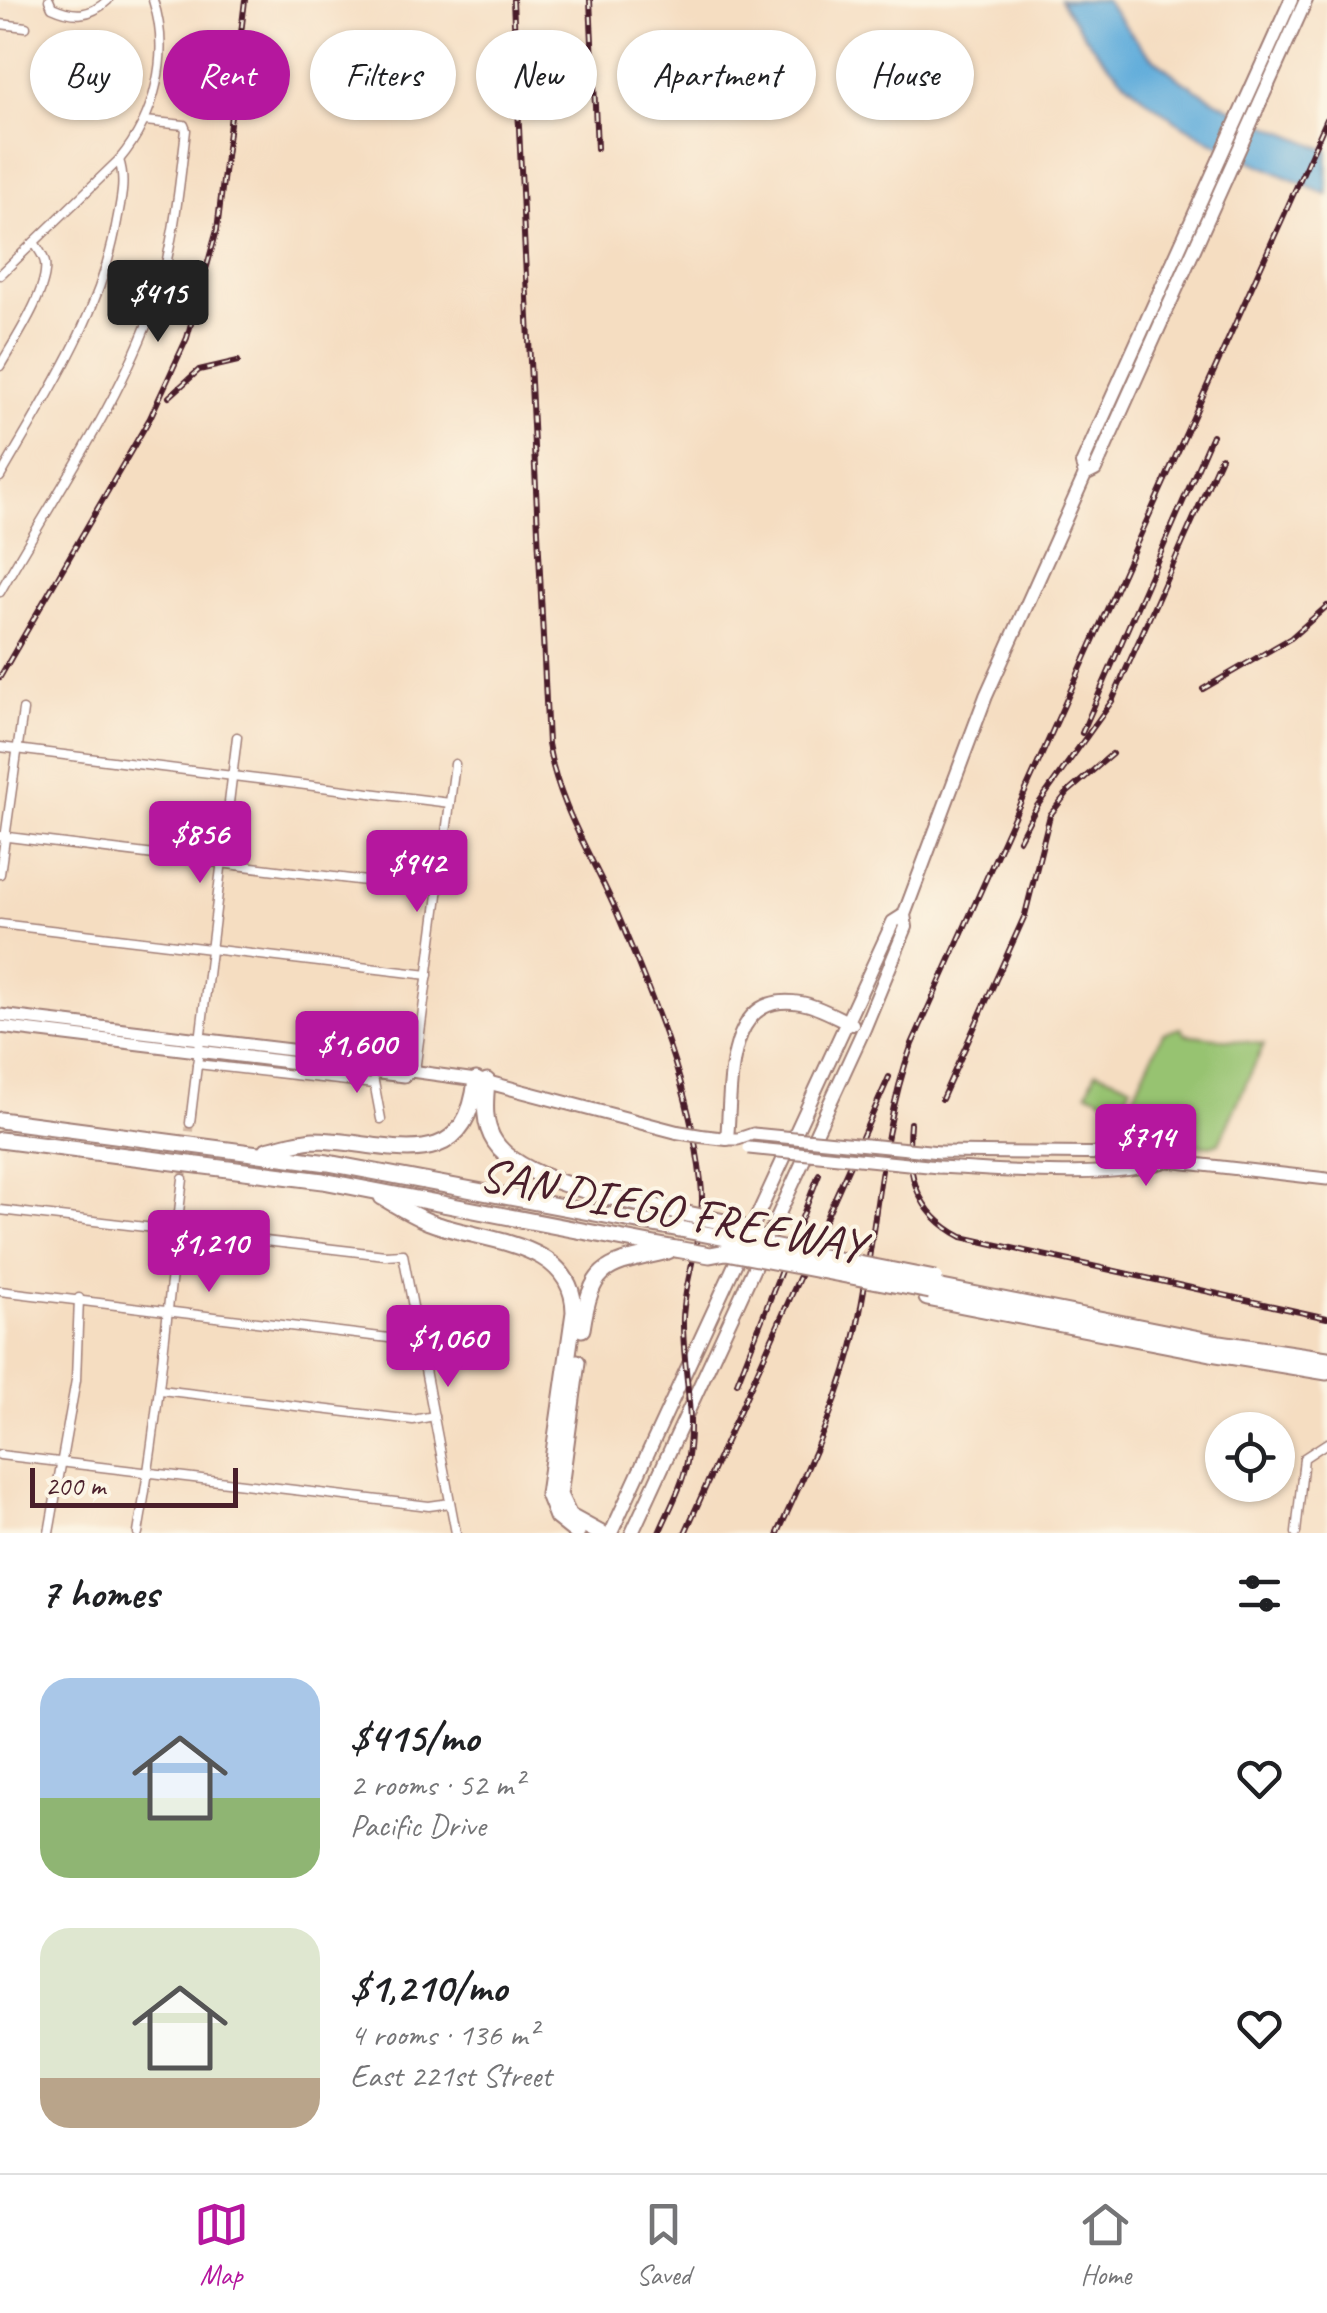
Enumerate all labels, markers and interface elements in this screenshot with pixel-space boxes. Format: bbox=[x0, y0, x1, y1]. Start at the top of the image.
chip: Buy bbox=[30, 30, 143, 120]
chip: Rent bbox=[163, 30, 290, 120]
chip: Filters bbox=[310, 30, 456, 120]
chip: New bbox=[476, 30, 597, 120]
chip: Apartment bbox=[617, 30, 816, 120]
chip: House bbox=[836, 30, 974, 120]
pin: $415 bbox=[99, 260, 217, 345]
text: $415 bbox=[129, 272, 187, 313]
pin: $856 bbox=[141, 801, 259, 886]
text: $856 bbox=[171, 813, 229, 854]
pin: $942 bbox=[358, 830, 476, 915]
text: $942 bbox=[388, 842, 446, 883]
pin: $1,600 bbox=[276, 1011, 438, 1096]
text: $1,600 bbox=[317, 1023, 397, 1064]
pin: $714 bbox=[1087, 1104, 1205, 1189]
text: $714 bbox=[1117, 1116, 1175, 1157]
street label: SAN DIEGO FREEWAY bbox=[475, 1143, 876, 1278]
pin: $1,210 bbox=[128, 1210, 290, 1295]
text: $1,210 bbox=[170, 1222, 248, 1263]
pin: $1,060 bbox=[367, 1305, 529, 1390]
text: $1,060 bbox=[408, 1317, 488, 1358]
map controls bbox=[1205, 1412, 1295, 1502]
button: locate bbox=[1205, 1412, 1295, 1502]
scale bar bbox=[30, 1463, 238, 1508]
text: 200 m bbox=[45, 1468, 105, 1503]
icon: filters bbox=[1232, 1566, 1287, 1621]
text: 7 homes bbox=[40, 1567, 158, 1620]
text: $415/mo bbox=[350, 1711, 479, 1764]
icon: home bbox=[120, 1718, 240, 1838]
icon: heart bbox=[1232, 1751, 1287, 1806]
text: 2 rooms · 52 m² bbox=[350, 1764, 523, 1805]
text: Pacific Drive bbox=[350, 1805, 486, 1846]
text: $1,210/mo bbox=[350, 1961, 507, 2014]
icon: home bbox=[120, 1968, 240, 2088]
icon: heart bbox=[1232, 2001, 1287, 2056]
text: 4 rooms · 136 m² bbox=[350, 2014, 537, 2055]
text: East 221st Street bbox=[350, 2055, 552, 2096]
tab: Map bbox=[194, 2197, 249, 2292]
tab: Saved bbox=[636, 2197, 691, 2292]
tab: Home bbox=[1078, 2197, 1133, 2292]

